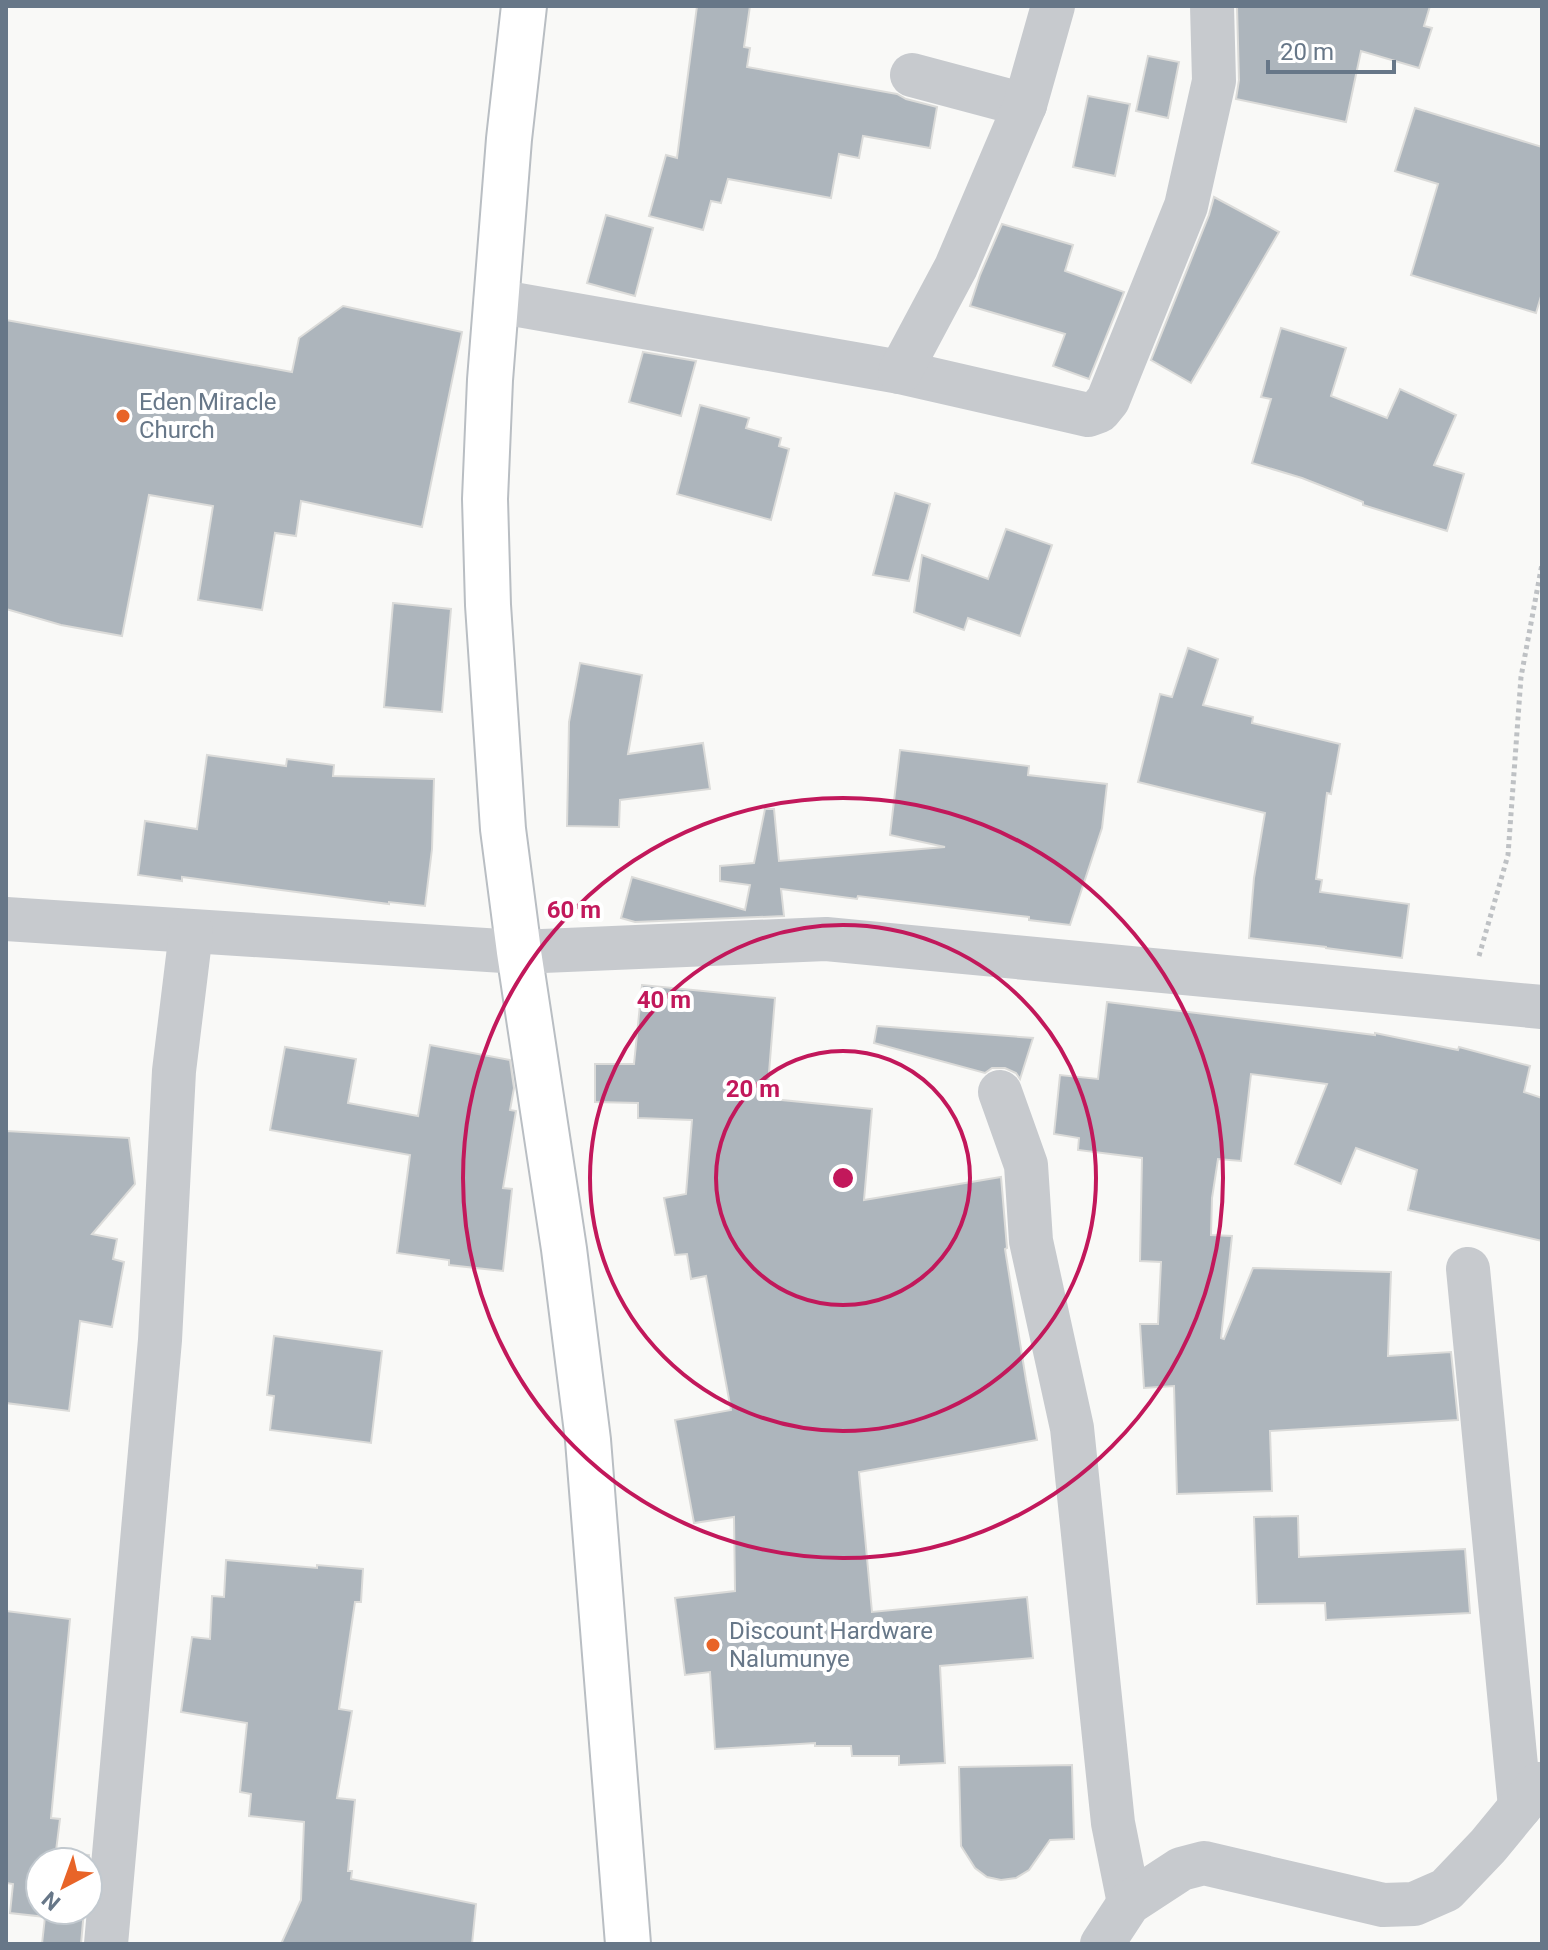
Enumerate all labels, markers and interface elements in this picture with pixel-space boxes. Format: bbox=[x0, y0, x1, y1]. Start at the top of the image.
scale bar bbox=[1268, 24, 1394, 74]
text: 20 m bbox=[1280, 38, 1334, 66]
place label: Eden Miracle Church bbox=[139, 388, 277, 444]
marker: Eden Miracle Church bbox=[114, 407, 132, 425]
text: 60 m bbox=[547, 896, 601, 924]
text: 40 m bbox=[637, 986, 691, 1014]
text: 20 m bbox=[726, 1075, 780, 1103]
centre of rings bbox=[829, 1164, 857, 1192]
place label: Discount Hardware Nalumunye bbox=[729, 1617, 933, 1673]
marker: Discount Hardware Nalumunye bbox=[704, 1636, 722, 1654]
north arrow bbox=[24, 1846, 104, 1926]
text: N bbox=[37, 1886, 65, 1915]

